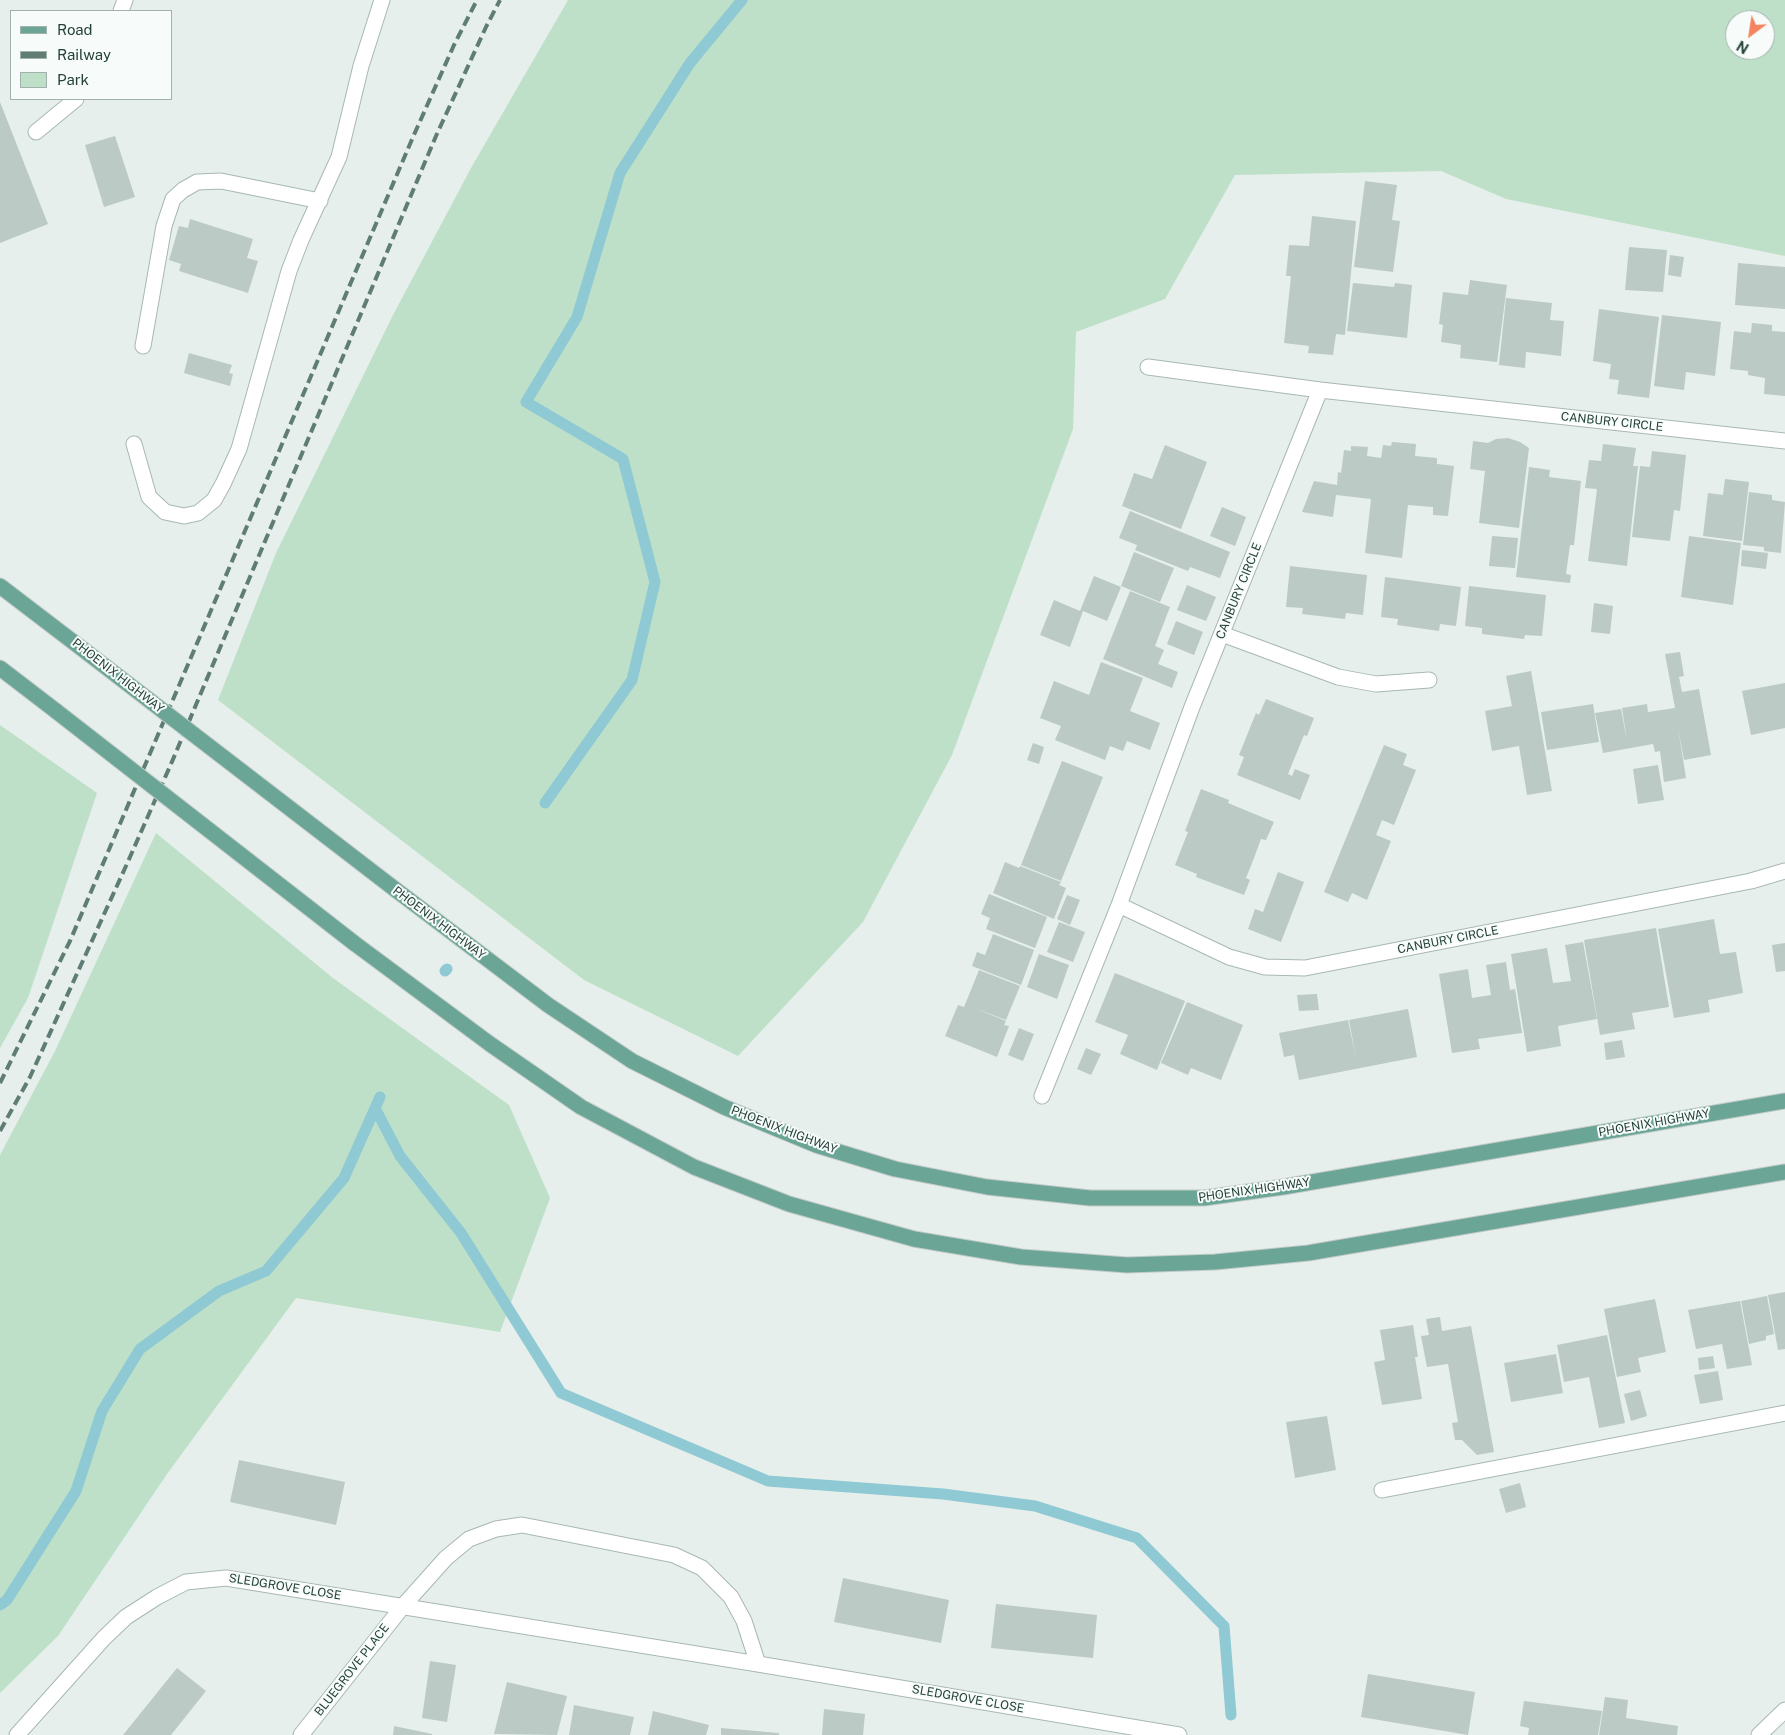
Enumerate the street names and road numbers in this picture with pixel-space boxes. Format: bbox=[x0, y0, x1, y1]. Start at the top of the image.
street label: CANBURY CIRCLE bbox=[1560, 409, 1664, 435]
street label: CANBURY CIRCLE bbox=[1213, 541, 1265, 641]
street label: PHOENIX HIGHWAY bbox=[69, 636, 167, 716]
street label: PHOENIX HIGHWAY bbox=[390, 883, 488, 963]
street label: CANBURY CIRCLE bbox=[1396, 923, 1500, 957]
street label: PHOENIX HIGHWAY bbox=[729, 1103, 839, 1157]
street label: PHOENIX HIGHWAY bbox=[1597, 1106, 1711, 1140]
street label: PHOENIX HIGHWAY bbox=[1197, 1175, 1311, 1205]
street label: SLEDGROVE CLOSE bbox=[228, 1571, 342, 1603]
street label: BLUEGROVE PLACE bbox=[312, 1621, 392, 1719]
street label: SLEDGROVE CLOSE bbox=[911, 1682, 1025, 1716]

